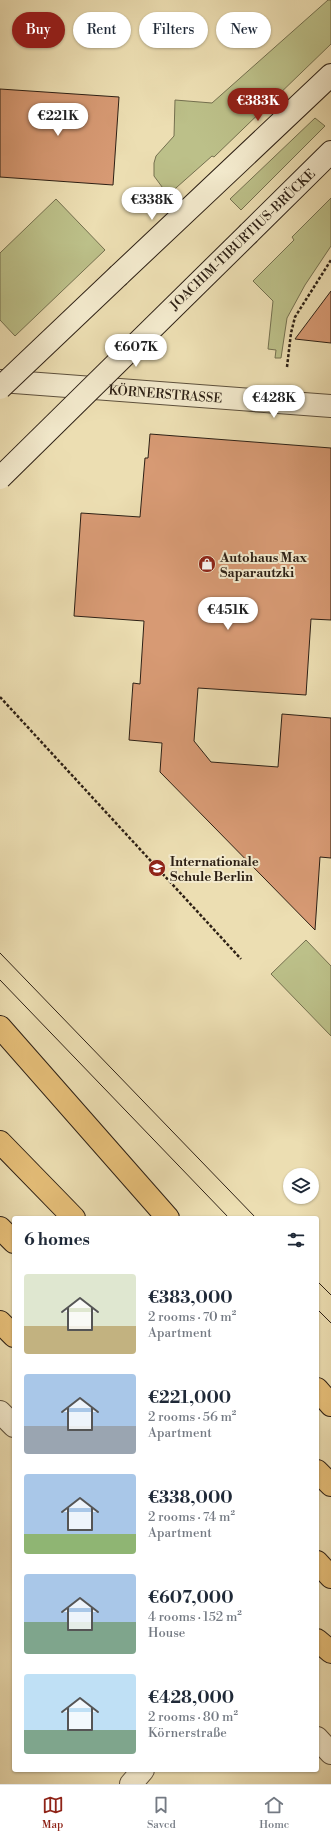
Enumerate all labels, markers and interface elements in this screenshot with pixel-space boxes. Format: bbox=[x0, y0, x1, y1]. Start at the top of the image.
chip: Buy bbox=[12, 12, 65, 48]
chip: Rent bbox=[73, 12, 131, 48]
chip: Filters bbox=[139, 12, 208, 48]
chip: New bbox=[216, 12, 271, 48]
pin: €383K bbox=[230, 88, 286, 122]
text: €383K bbox=[237, 93, 279, 109]
pin: €221K bbox=[30, 103, 86, 137]
text: €221K bbox=[37, 108, 79, 124]
street label: JOACHIM-TIBURTIUS-BRÜCKE bbox=[165, 165, 319, 314]
pin: €338K bbox=[124, 187, 180, 221]
text: €338K bbox=[131, 192, 173, 208]
pin: €607K bbox=[108, 334, 164, 368]
text: €607K bbox=[114, 339, 158, 355]
street label: KÖRNERSTRASSE bbox=[108, 382, 223, 407]
pin: €428K bbox=[246, 385, 302, 419]
text: €428K bbox=[252, 390, 296, 406]
place label: Autohaus Max Saparautzki bbox=[219, 550, 307, 581]
shop icon: Autohaus Max Saparautzki bbox=[197, 554, 217, 574]
pin: €451K bbox=[200, 597, 256, 631]
text: €451K bbox=[207, 602, 249, 618]
place label: Internationale Schule Berlin bbox=[170, 854, 259, 885]
school or university icon: Internationale Schule Berlin bbox=[147, 858, 167, 878]
map controls bbox=[283, 1168, 319, 1204]
button: layers bbox=[283, 1168, 319, 1204]
text: 6 homes bbox=[24, 1229, 90, 1251]
icon: filters bbox=[285, 1229, 307, 1251]
text: €383,000 bbox=[148, 1287, 233, 1309]
icon: home bbox=[56, 1290, 104, 1338]
text: 2 rooms · 70 m² bbox=[148, 1309, 236, 1325]
text: Apartment bbox=[148, 1325, 212, 1341]
text: €221,000 bbox=[148, 1387, 231, 1409]
icon: home bbox=[56, 1390, 104, 1438]
text: 2 rooms · 56 m² bbox=[148, 1409, 236, 1425]
text: Apartment bbox=[148, 1425, 212, 1441]
text: €338,000 bbox=[148, 1487, 233, 1509]
icon: home bbox=[56, 1490, 104, 1538]
text: 2 rooms · 74 m² bbox=[148, 1509, 235, 1525]
text: Apartment bbox=[148, 1525, 212, 1541]
text: €607,000 bbox=[148, 1587, 234, 1609]
icon: home bbox=[56, 1590, 104, 1638]
text: 4 rooms · 152 m² bbox=[148, 1609, 242, 1625]
text: House bbox=[148, 1625, 185, 1641]
text: €428,000 bbox=[148, 1687, 234, 1709]
icon: home bbox=[56, 1690, 104, 1738]
text: 2 rooms · 80 m² bbox=[148, 1709, 238, 1725]
text: Körnerstraße bbox=[148, 1725, 227, 1741]
tab: Map bbox=[42, 1794, 64, 1832]
tab: Saved bbox=[147, 1794, 176, 1832]
tab: Home bbox=[259, 1794, 289, 1832]

